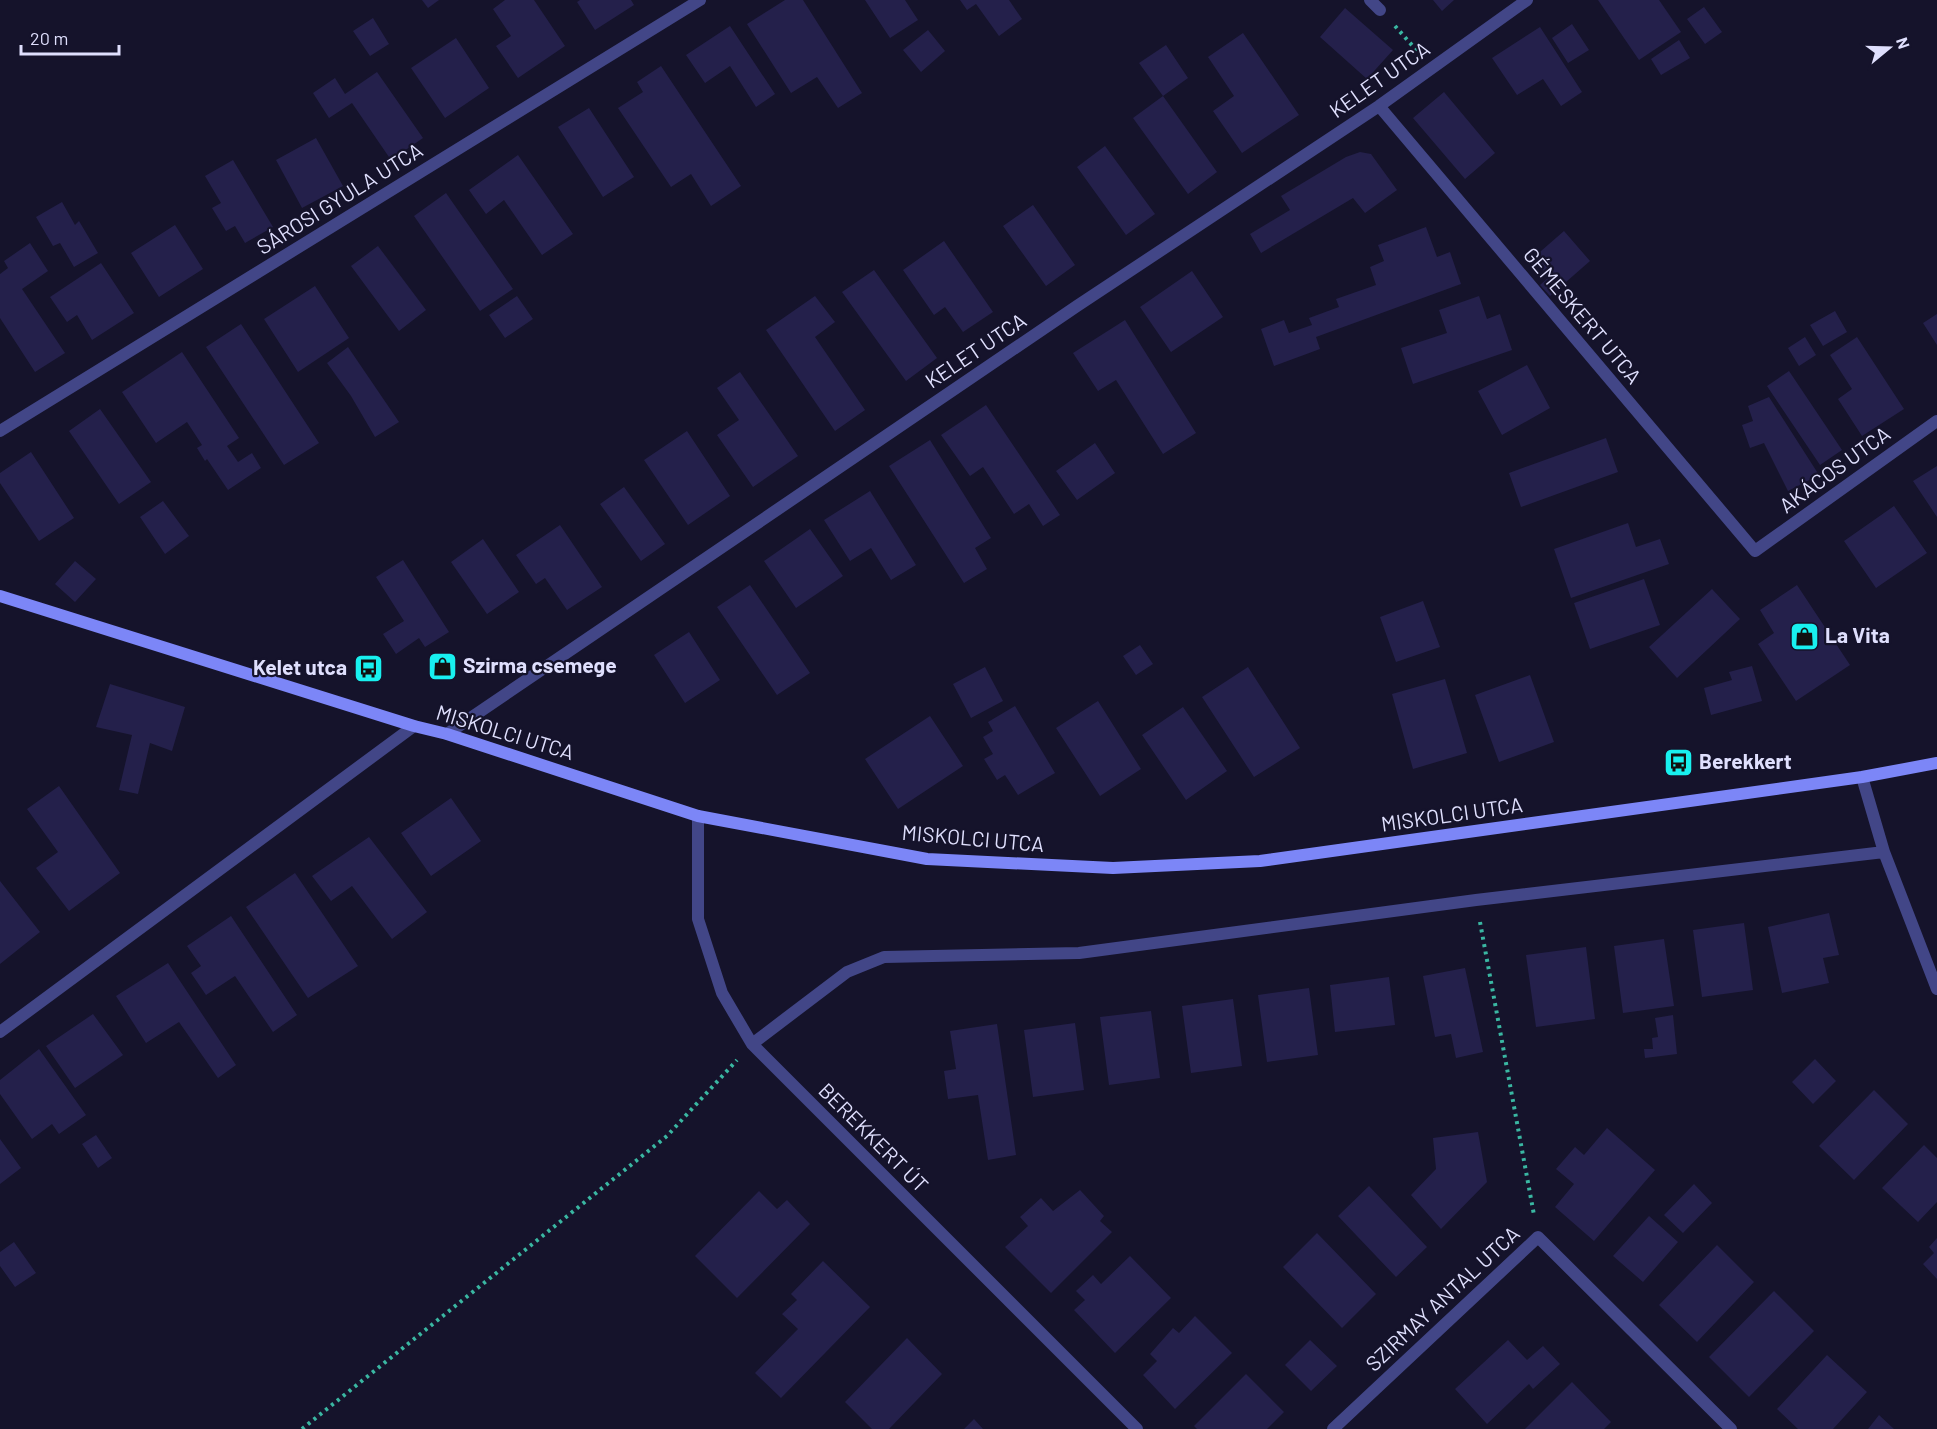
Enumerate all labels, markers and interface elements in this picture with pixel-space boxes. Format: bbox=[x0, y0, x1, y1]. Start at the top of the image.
scale bar bbox=[21, 18, 118, 56]
north arrow bbox=[1859, 18, 1919, 78]
text: 20 m bbox=[30, 27, 68, 49]
street label: KELET UTCA bbox=[1324, 35, 1434, 122]
text: N bbox=[1893, 35, 1914, 51]
street label: SÁROSI GYULA UTCA bbox=[252, 136, 427, 259]
street label: GÉMESKERT UTCA bbox=[1519, 242, 1648, 388]
street label: KELET UTCA bbox=[920, 307, 1031, 393]
street label: AKÁCOS UTCA bbox=[1774, 420, 1895, 517]
shop icon: La Vita bbox=[1788, 620, 1820, 652]
place label: La Vita bbox=[1825, 622, 1890, 647]
shop icon: Szirma csemege bbox=[426, 650, 458, 682]
bus stop icon: Kelet utca bbox=[352, 652, 384, 684]
place label: Szirma csemege bbox=[463, 652, 617, 677]
place label: Kelet utca bbox=[253, 654, 347, 679]
street label: MISKOLCI UTCA bbox=[434, 699, 578, 764]
bus stop icon: Berekkert bbox=[1662, 746, 1694, 778]
place label: Berekkert bbox=[1699, 748, 1792, 773]
street label: MISKOLCI UTCA bbox=[1379, 791, 1524, 836]
street label: MISKOLCI UTCA bbox=[901, 819, 1046, 856]
street label: BEREKKERT ÚT bbox=[814, 1077, 934, 1197]
street label: SZIRMAY ANTAL UTCA bbox=[1360, 1220, 1524, 1376]

